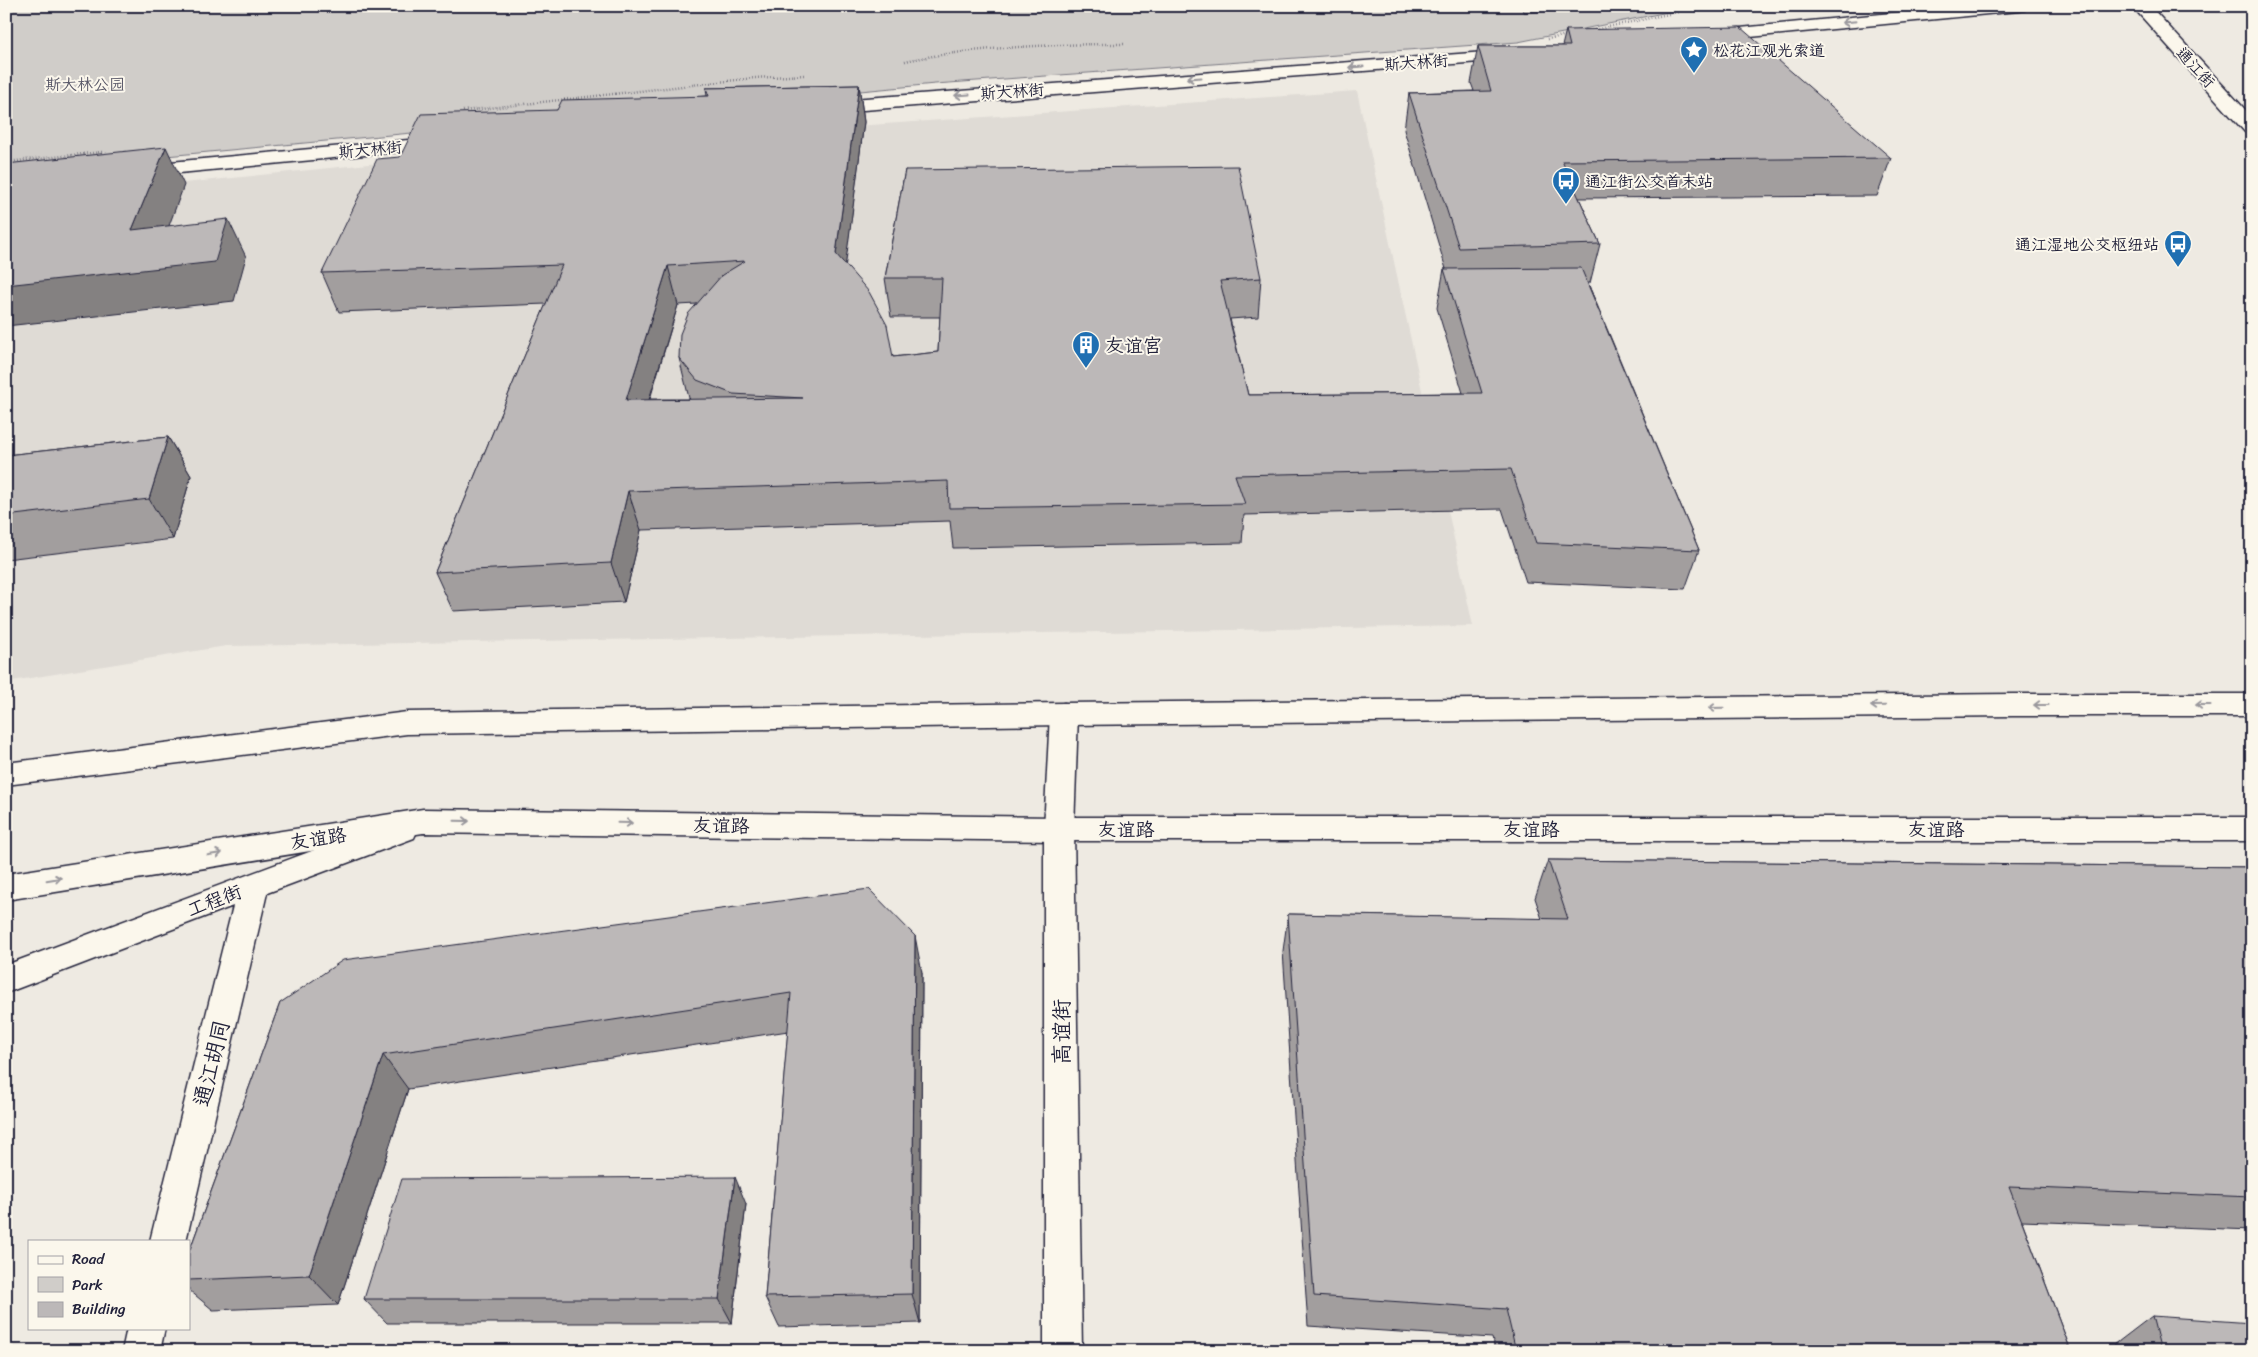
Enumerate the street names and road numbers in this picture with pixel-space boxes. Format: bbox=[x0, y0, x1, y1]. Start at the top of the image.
street label: 通江街 bbox=[2169, 40, 2223, 95]
street label: 斯大林街 bbox=[1383, 46, 1449, 79]
street label: 斯大林街 bbox=[979, 75, 1045, 108]
street label: 斯大林街 bbox=[337, 132, 403, 167]
street label: 友谊路 bbox=[692, 809, 750, 842]
street label: 友谊路 bbox=[1097, 813, 1155, 846]
street label: 友谊路 bbox=[1502, 813, 1560, 846]
street label: 友谊路 bbox=[1907, 813, 1965, 846]
street label: 友谊路 bbox=[287, 818, 349, 859]
street label: 工程街 bbox=[182, 875, 247, 926]
street label: 高谊街 bbox=[1042, 999, 1081, 1065]
street label: 通江胡同 bbox=[182, 1016, 241, 1111]

